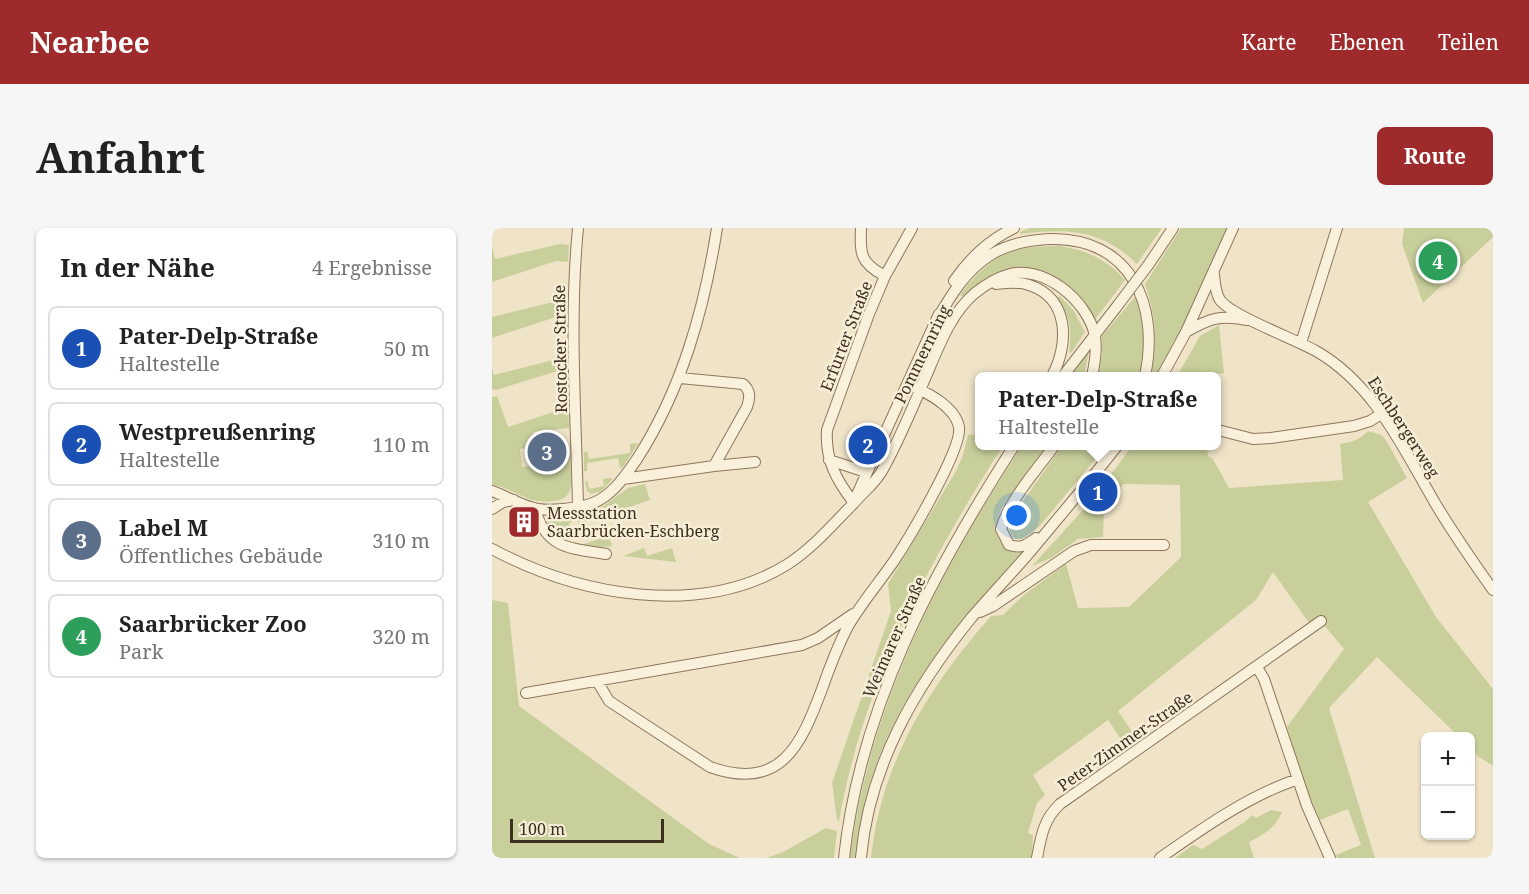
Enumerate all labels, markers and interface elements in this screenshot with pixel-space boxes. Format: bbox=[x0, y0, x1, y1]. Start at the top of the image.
text: Nearbee bbox=[30, 23, 150, 61]
text: Karte bbox=[1241, 28, 1296, 56]
text: Ebenen bbox=[1329, 28, 1405, 56]
text: Teilen bbox=[1438, 28, 1499, 56]
button: Route bbox=[1377, 127, 1493, 185]
text: Anfahrt bbox=[36, 128, 205, 185]
pin: 4 bbox=[1418, 238, 1458, 284]
text: In der Nähe bbox=[60, 249, 215, 285]
text: 4 Ergebnisse bbox=[312, 254, 432, 281]
street label: Erfurter Straße bbox=[815, 278, 877, 394]
street label: Rostocker Straße bbox=[548, 285, 572, 413]
street label: Pommernring bbox=[889, 301, 956, 407]
text: Pater-Delp-Straße bbox=[119, 320, 318, 350]
text: 1 bbox=[76, 335, 87, 362]
text: 50 m bbox=[384, 335, 430, 362]
text: Haltestelle bbox=[119, 350, 220, 377]
popup bbox=[975, 372, 1221, 450]
street label: Eschbergerweg bbox=[1363, 372, 1445, 482]
text: Pater-Delp-Straße bbox=[998, 383, 1198, 413]
text: Haltestelle bbox=[998, 413, 1099, 440]
text: Westpreußenring bbox=[119, 416, 315, 446]
pin: 2 bbox=[848, 422, 887, 468]
pin: 3 bbox=[528, 430, 566, 474]
text: 2 bbox=[76, 431, 87, 458]
text: 110 m bbox=[372, 431, 430, 458]
text: Haltestelle bbox=[119, 446, 220, 473]
pin: 1 bbox=[1078, 470, 1118, 514]
your location bbox=[1002, 501, 1031, 530]
place label: Messstation Saarbrücken-Eschberg bbox=[547, 502, 720, 542]
building icon: Messstation Saarbrücken-Eschberg bbox=[506, 504, 542, 540]
text: Label M bbox=[119, 512, 208, 542]
text: 3 bbox=[76, 527, 87, 554]
text: 310 m bbox=[372, 527, 430, 554]
text: Öffentliches Gebäude bbox=[119, 542, 323, 569]
street label: Weimarer Straße bbox=[857, 573, 931, 701]
text: Saarbrücker Zoo bbox=[119, 608, 307, 638]
text: 4 bbox=[76, 623, 87, 650]
text: 320 m bbox=[372, 623, 430, 650]
text: Park bbox=[119, 638, 163, 665]
street label: Peter-Zimmer-Straße bbox=[1053, 686, 1197, 796]
map controls bbox=[1421, 732, 1475, 840]
button: + bbox=[1421, 732, 1475, 786]
button: − bbox=[1421, 786, 1475, 840]
scale bar bbox=[510, 816, 664, 844]
text: 100 m bbox=[519, 818, 565, 840]

